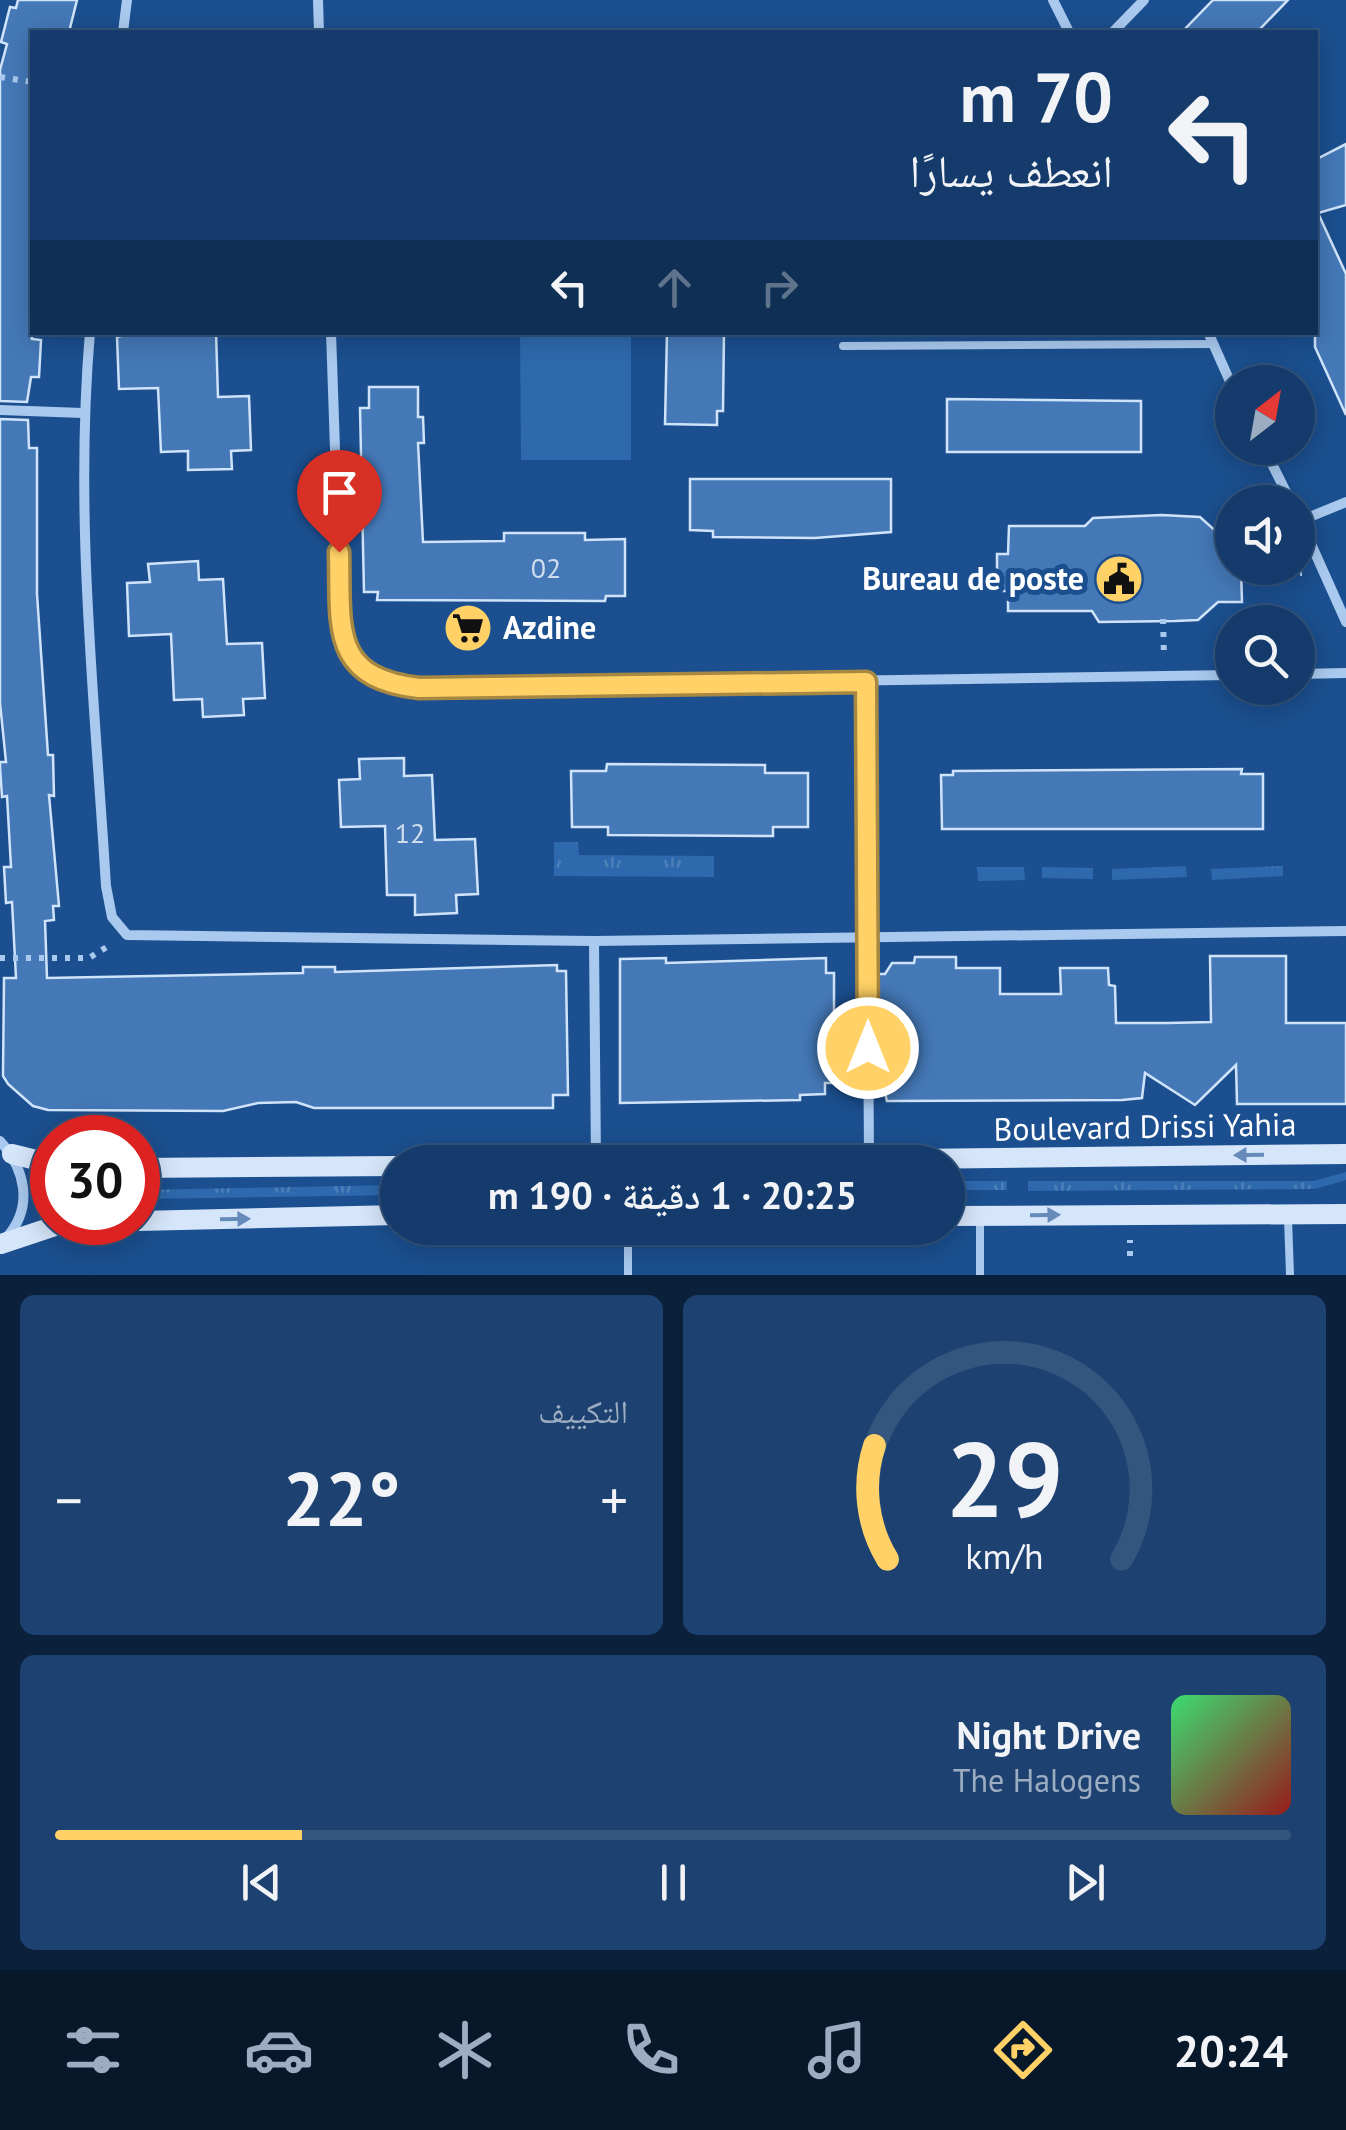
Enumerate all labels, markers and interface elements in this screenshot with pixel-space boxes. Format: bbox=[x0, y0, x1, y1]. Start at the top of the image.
text: 70 m bbox=[960, 51, 1113, 141]
icon: left bbox=[1148, 70, 1278, 200]
text: انعطف يسارًا bbox=[909, 141, 1113, 199]
icon: left bbox=[542, 260, 597, 315]
icon: ahead bbox=[647, 260, 702, 315]
icon: right bbox=[752, 260, 807, 315]
north arrow bbox=[1215, 365, 1315, 465]
map controls bbox=[1215, 365, 1315, 705]
pin bbox=[297, 450, 382, 553]
icon: arrive bbox=[312, 465, 367, 520]
button: sound bbox=[1215, 485, 1315, 585]
house number: 02 bbox=[531, 549, 561, 586]
public building icon: Bureau de poste bbox=[1093, 553, 1145, 605]
place label: Bureau de poste bbox=[862, 557, 1084, 599]
supermarket icon: Azdine bbox=[442, 602, 494, 654]
button: search bbox=[1215, 605, 1315, 705]
place label: Azdine bbox=[503, 606, 596, 648]
house number: 12 bbox=[395, 814, 425, 851]
position arrow bbox=[816, 996, 920, 1100]
street label: Boulevard Drissi Yahia bbox=[993, 1102, 1297, 1150]
speed limit sign: 30 bbox=[30, 1115, 160, 1245]
one-way arrow bbox=[1232, 1147, 1264, 1163]
text: 20:25 · 1 دقيقة · 190 m bbox=[488, 1170, 857, 1219]
one-way arrow bbox=[1029, 1207, 1061, 1223]
one-way arrow bbox=[219, 1211, 251, 1227]
text: التكييف bbox=[538, 1390, 628, 1432]
text: 29 bbox=[946, 1411, 1063, 1546]
text: 22° bbox=[283, 1450, 400, 1547]
text: − bbox=[55, 1464, 83, 1535]
text: + bbox=[600, 1464, 628, 1535]
text: km/h bbox=[965, 1533, 1044, 1579]
text: Night Drive bbox=[957, 1710, 1141, 1759]
text: The Halogens bbox=[953, 1759, 1141, 1801]
icon: previous bbox=[234, 1855, 289, 1910]
icon: pause bbox=[646, 1855, 701, 1910]
icon: next bbox=[1058, 1855, 1113, 1910]
icon: filters bbox=[58, 2015, 128, 2085]
icon: car bbox=[244, 2015, 314, 2085]
icon: climate bbox=[430, 2015, 500, 2085]
icon: phone bbox=[616, 2015, 686, 2085]
icon: music bbox=[802, 2015, 872, 2085]
icon: directions bbox=[988, 2015, 1058, 2085]
text: 20:24 bbox=[1174, 2021, 1288, 2079]

